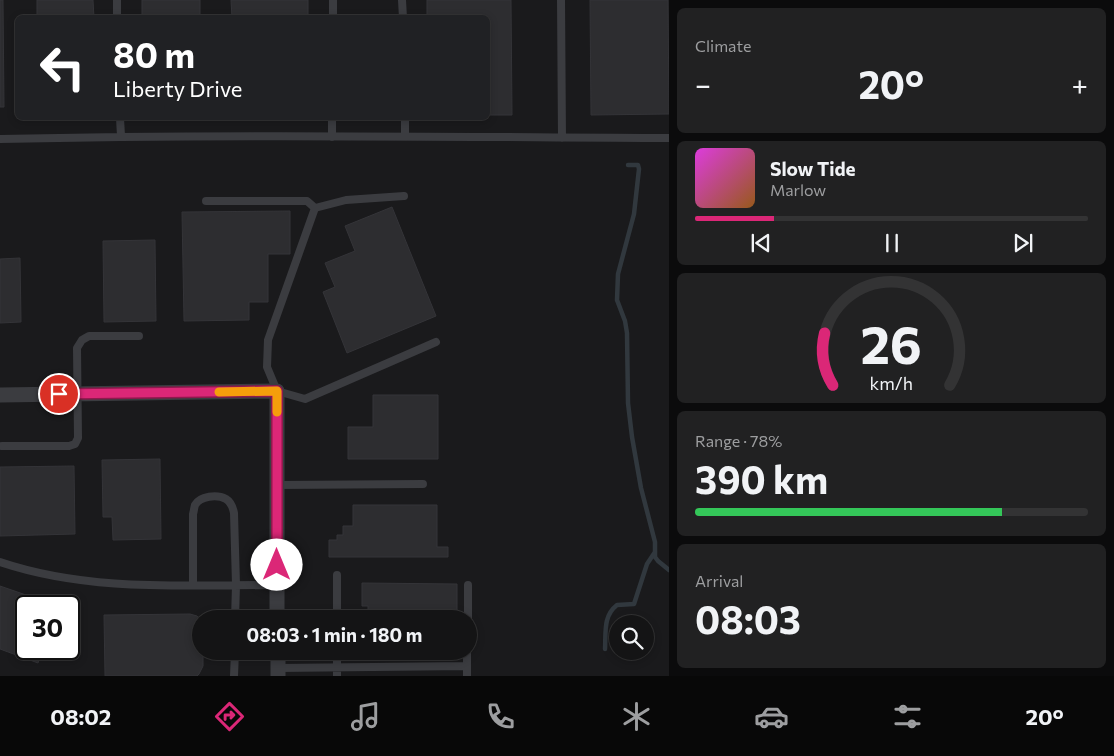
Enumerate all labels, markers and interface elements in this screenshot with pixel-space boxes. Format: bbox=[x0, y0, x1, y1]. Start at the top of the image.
text: 80 m bbox=[113, 32, 195, 75]
icon: left bbox=[30, 35, 95, 100]
text: Climate bbox=[695, 36, 751, 55]
text: 20° bbox=[858, 60, 924, 107]
text: − bbox=[695, 67, 711, 101]
text: + bbox=[1072, 67, 1088, 101]
text: Liberty Drive bbox=[113, 75, 242, 102]
text: Slow Tide bbox=[770, 157, 856, 180]
text: Marlow bbox=[770, 180, 826, 199]
icon: previous bbox=[747, 229, 775, 257]
icon: pause bbox=[878, 229, 906, 257]
icon: next bbox=[1009, 229, 1037, 257]
text: 26 bbox=[861, 311, 922, 375]
text: km/h bbox=[870, 372, 913, 394]
pin bbox=[38, 373, 80, 415]
icon: arrive bbox=[45, 380, 73, 408]
text: Range · 78% bbox=[695, 431, 782, 450]
text: 390 km bbox=[695, 455, 828, 502]
position arrow bbox=[250, 538, 302, 590]
text: Arrival bbox=[695, 571, 743, 590]
speed limit sign: 30 bbox=[15, 595, 80, 660]
text: 08:03 bbox=[695, 595, 801, 642]
map controls bbox=[609, 615, 654, 660]
button: search bbox=[609, 615, 654, 660]
text: 08:03 · 1 min · 180 m bbox=[247, 623, 422, 646]
icon: directions bbox=[212, 699, 247, 734]
icon: music bbox=[348, 699, 383, 734]
icon: phone bbox=[483, 699, 518, 734]
icon: climate bbox=[619, 699, 654, 734]
icon: car bbox=[754, 699, 789, 734]
icon: filters bbox=[890, 699, 925, 734]
text: 08:02 bbox=[50, 703, 111, 730]
text: 20° bbox=[1026, 703, 1064, 730]

